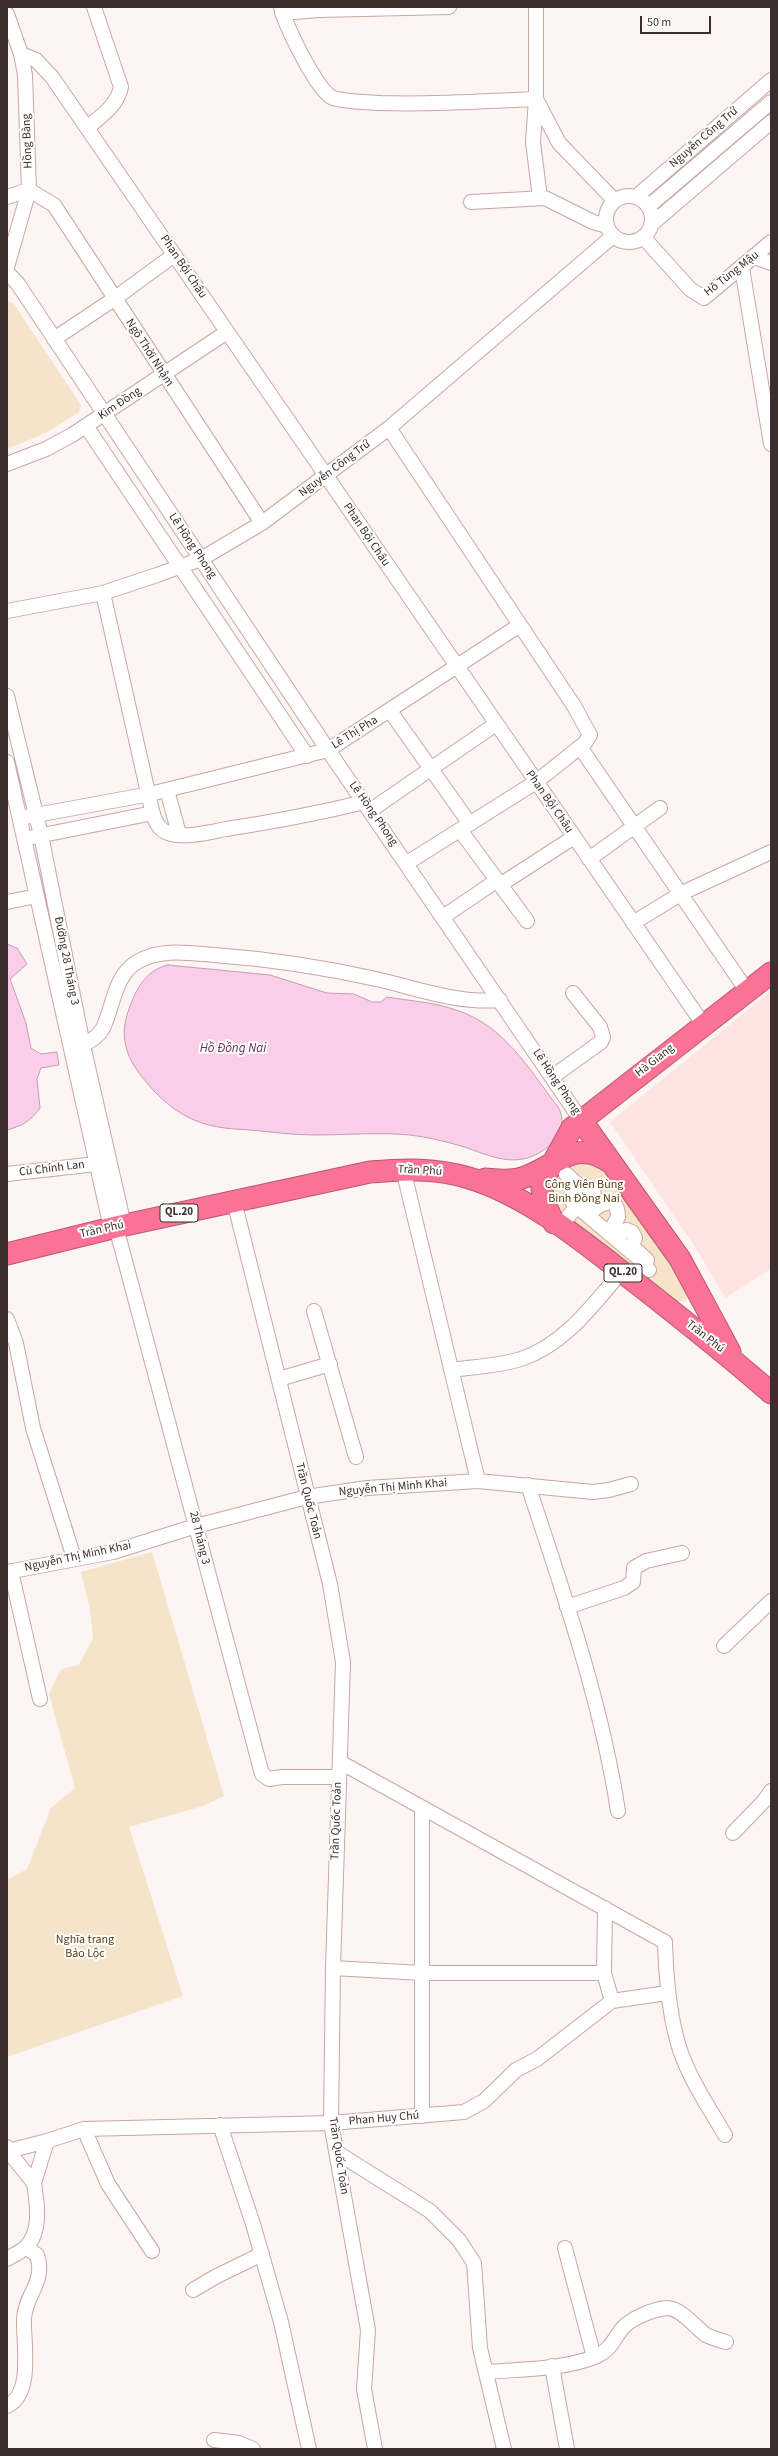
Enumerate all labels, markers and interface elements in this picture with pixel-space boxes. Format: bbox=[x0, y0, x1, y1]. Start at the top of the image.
scale bar bbox=[642, 8, 713, 34]
text: 50 m bbox=[647, 14, 671, 31]
street label: Nguyễn Công Trứ bbox=[667, 104, 741, 172]
street label: Hồng Bàng bbox=[20, 113, 36, 169]
street label: Phan Bội Châu bbox=[157, 233, 209, 301]
street label: Hồ Tùng Mậu bbox=[702, 248, 762, 300]
street label: Ngô Thời Nhậm bbox=[122, 317, 176, 389]
street label: Kim Đồng bbox=[96, 384, 144, 424]
street label: Nguyễn Công Trứ bbox=[296, 437, 374, 501]
street label: Phan Bội Châu bbox=[340, 501, 392, 569]
street label: Lê Hồng Phong bbox=[165, 511, 219, 581]
street label: Lê Thị Pha bbox=[329, 713, 381, 753]
street label: Phan Bội Châu bbox=[522, 768, 576, 836]
street label: Lê Hồng Phong bbox=[345, 779, 401, 849]
street label: Đường 28 Tháng 3 bbox=[50, 915, 82, 1007]
water label: Hồ Đồng Nai bbox=[200, 1041, 266, 1057]
street label: Hà Giang bbox=[633, 1041, 677, 1081]
street label: Lê Hồng Phong bbox=[529, 1047, 583, 1117]
street label: Cù Chính Lan bbox=[18, 1158, 86, 1180]
street label: Trần Phú bbox=[397, 1163, 443, 1179]
park label: Công Viên Bùng Binh Đồng Nai bbox=[545, 1178, 623, 1206]
road number: QL.20 bbox=[160, 1204, 198, 1222]
street label: Trần Phú bbox=[79, 1218, 125, 1242]
road number: QL.20 bbox=[604, 1264, 642, 1282]
street label: Trần Phú bbox=[683, 1318, 727, 1356]
street label: Trần Quốc Toản bbox=[292, 1461, 324, 1541]
street label: Nguyễn Thị Minh Khai bbox=[338, 1476, 448, 1500]
street label: 28 Tháng 3 bbox=[185, 1510, 213, 1566]
street label: Nguyễn Thị Minh Khai bbox=[23, 1539, 133, 1575]
street label: Trần Quốc Toản bbox=[328, 1782, 346, 1860]
park label: Nghĩa trang Bảo Lộc bbox=[56, 1933, 114, 1961]
street label: Phan Huy Chú bbox=[348, 2109, 420, 2129]
street label: Trần Quốc Toản bbox=[325, 2116, 351, 2196]

